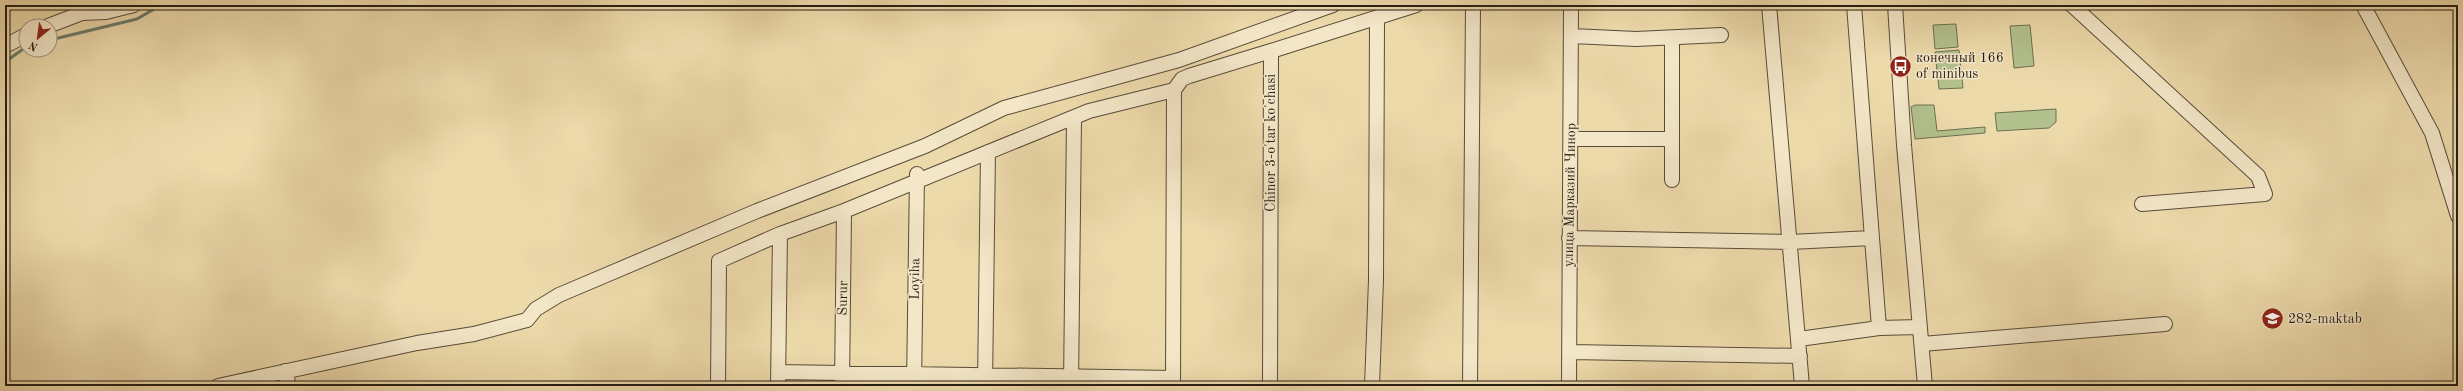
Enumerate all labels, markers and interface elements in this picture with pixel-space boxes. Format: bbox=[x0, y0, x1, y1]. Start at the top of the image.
north arrow bbox=[18, 18, 58, 58]
text: N bbox=[27, 38, 40, 52]
place label: конечный 166 of minibus bbox=[1916, 51, 2004, 81]
bus stop icon: конечный 166 of minibus bbox=[1887, 53, 1913, 79]
street label: Chinor 3-o'tar ko'chasi bbox=[1264, 74, 1278, 212]
street label: улица Марказий Чинор bbox=[1562, 123, 1578, 267]
street label: Loyiha bbox=[908, 258, 922, 300]
street label: Surur bbox=[836, 280, 850, 316]
school or university icon: 282-maktab bbox=[2260, 306, 2286, 332]
place label: 282-maktab bbox=[2288, 312, 2362, 326]

